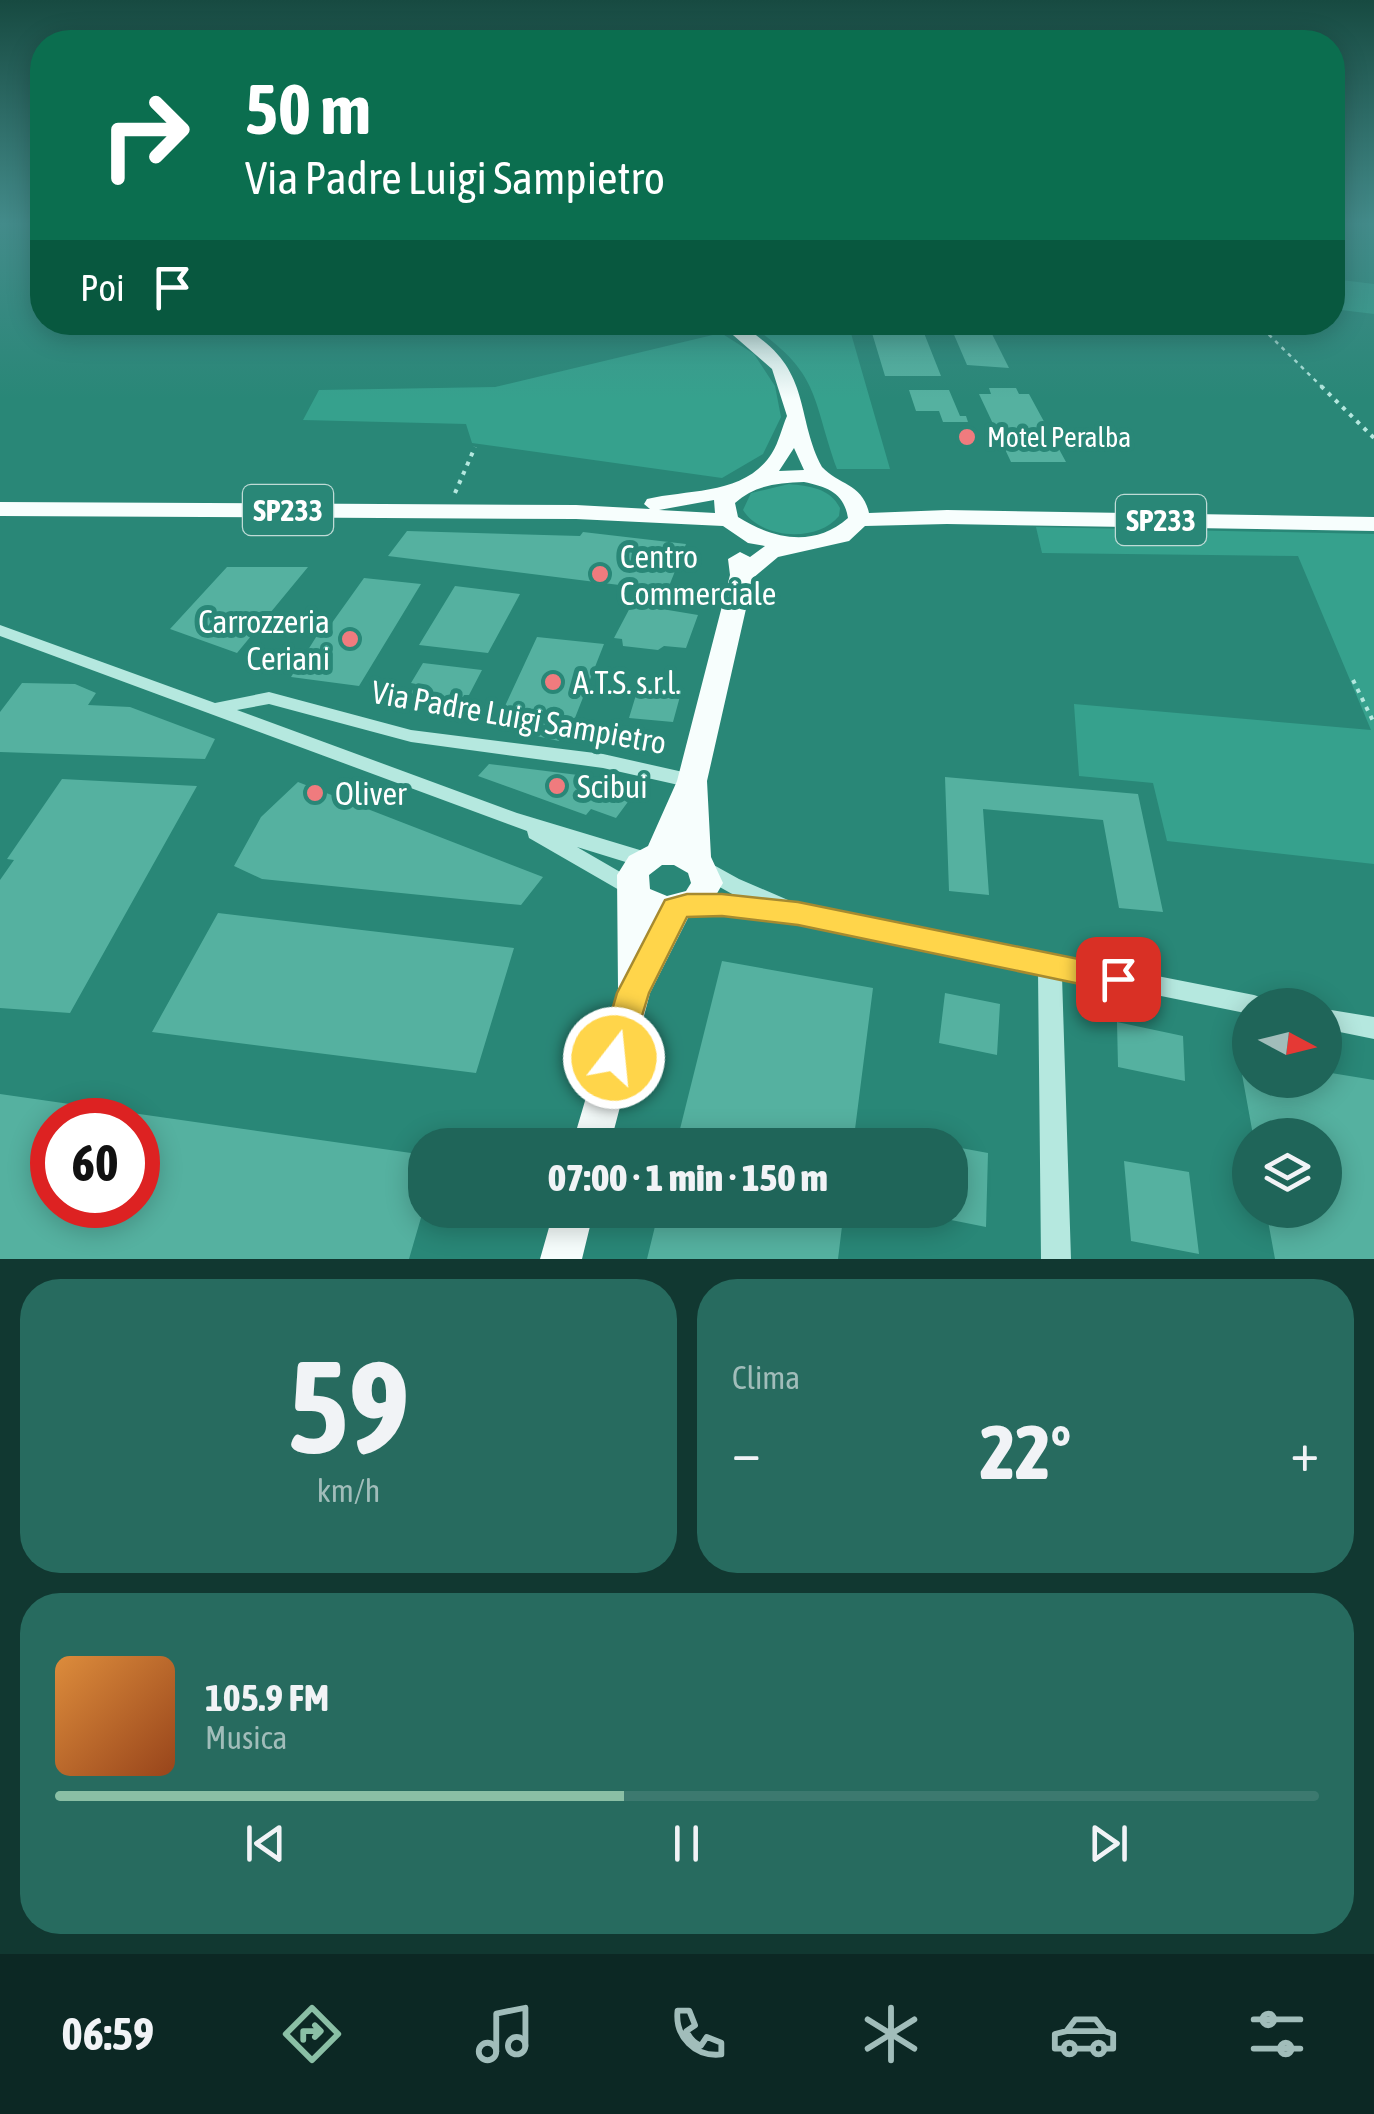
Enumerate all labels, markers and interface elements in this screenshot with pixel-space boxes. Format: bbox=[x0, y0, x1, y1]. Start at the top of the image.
text: 50 m bbox=[245, 69, 371, 149]
icon: right bbox=[80, 70, 210, 200]
text: Via Padre Luigi Sampietro bbox=[245, 152, 665, 204]
icon: arrive bbox=[145, 260, 200, 315]
text: Poi bbox=[80, 266, 125, 309]
place label: Motel Peralba bbox=[987, 421, 1131, 453]
marker: Motel Peralba bbox=[956, 426, 978, 448]
road number: SP233 bbox=[243, 485, 333, 535]
road number: SP233 bbox=[1116, 495, 1206, 545]
place label: Centro Commerciale bbox=[620, 538, 776, 612]
marker: Centro Commerciale bbox=[589, 563, 611, 585]
place label: Carrozzeria Ceriani bbox=[198, 603, 330, 677]
marker: Carrozzeria Ceriani bbox=[339, 628, 361, 650]
place label: A.T.S. s.r.l. bbox=[573, 664, 681, 701]
marker: A.T.S. s.r.l. bbox=[542, 671, 564, 693]
street label: Via Padre Luigi Sampietro bbox=[369, 673, 669, 761]
place label: Scibui bbox=[577, 768, 648, 805]
place label: Oliver bbox=[335, 775, 407, 812]
marker: Scibui bbox=[546, 775, 568, 797]
marker: Oliver bbox=[304, 782, 326, 804]
pin bbox=[1076, 937, 1161, 1022]
icon: arrive bbox=[1091, 952, 1146, 1007]
north arrow bbox=[1232, 988, 1342, 1098]
map controls bbox=[1232, 988, 1342, 1228]
position arrow bbox=[562, 1006, 666, 1110]
speed limit sign: 60 bbox=[30, 1098, 160, 1228]
button: layers bbox=[1232, 1118, 1342, 1228]
text: 07:00 · 1 min · 150 m bbox=[548, 1156, 828, 1199]
text: 59 bbox=[287, 1332, 410, 1481]
text: Clima bbox=[732, 1359, 800, 1396]
text: 22° bbox=[980, 1409, 1071, 1495]
text: − bbox=[732, 1420, 761, 1483]
text: + bbox=[1290, 1420, 1319, 1483]
text: km/h bbox=[317, 1472, 380, 1509]
text: 105.9 FM bbox=[205, 1676, 329, 1719]
text: Musica bbox=[205, 1719, 287, 1756]
icon: previous bbox=[238, 1816, 293, 1871]
icon: pause bbox=[659, 1816, 714, 1871]
icon: next bbox=[1081, 1816, 1136, 1871]
icon: directions bbox=[277, 1999, 347, 2069]
icon: music bbox=[470, 1999, 540, 2069]
icon: phone bbox=[663, 1999, 733, 2069]
icon: climate bbox=[856, 1999, 926, 2069]
icon: car bbox=[1049, 1999, 1119, 2069]
icon: filters bbox=[1242, 1999, 1312, 2069]
text: 06:59 bbox=[62, 2008, 154, 2060]

